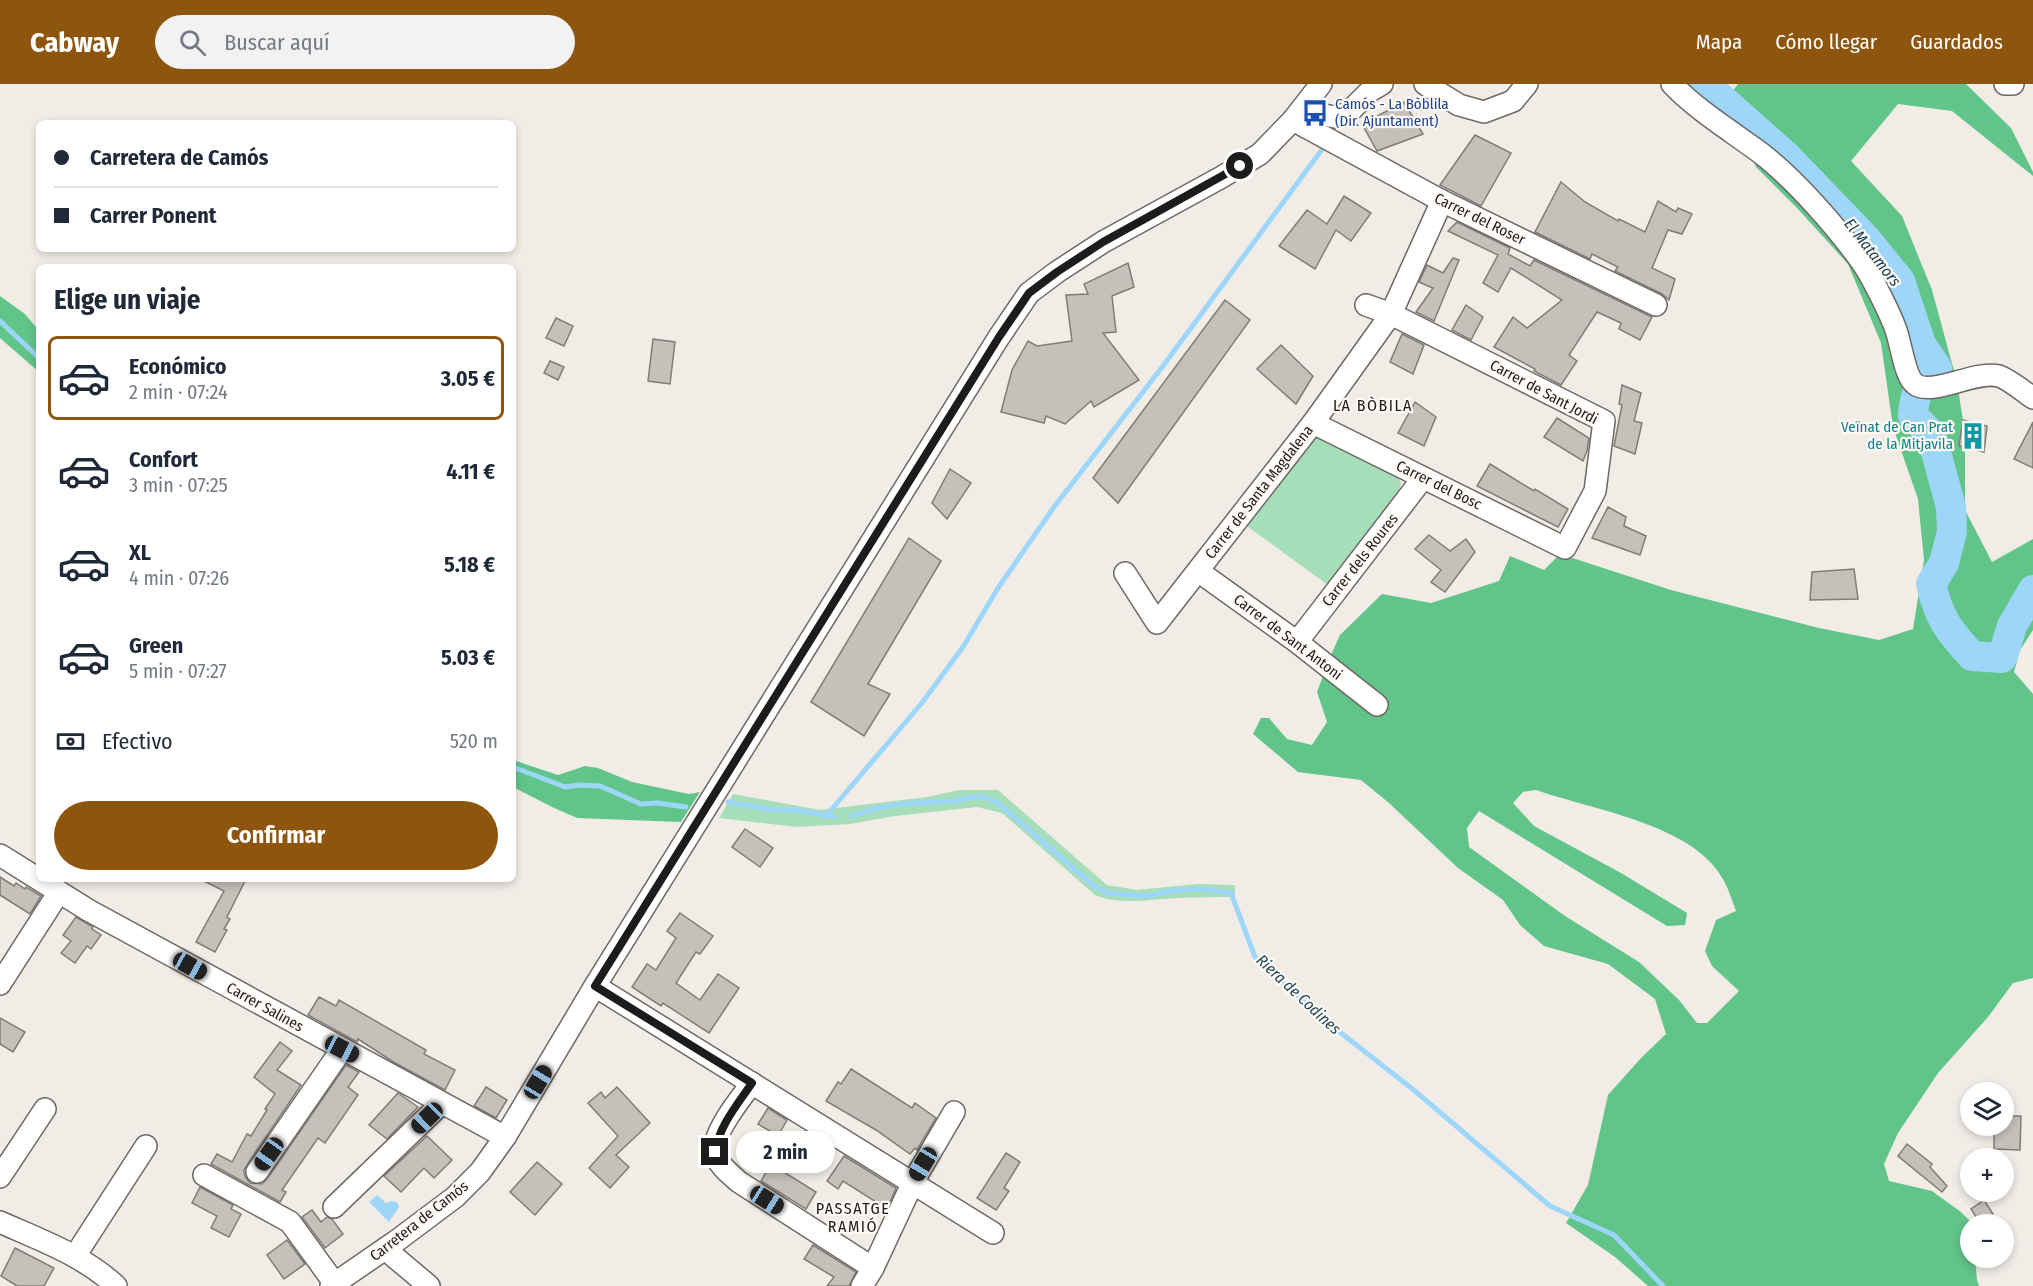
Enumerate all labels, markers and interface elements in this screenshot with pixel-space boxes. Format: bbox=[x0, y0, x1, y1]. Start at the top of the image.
search box bbox=[155, 15, 575, 69]
text: Cabway bbox=[30, 26, 119, 59]
icon: search bbox=[176, 26, 209, 59]
text: Buscar aquí bbox=[224, 29, 330, 56]
text: Mapa bbox=[1696, 29, 1742, 55]
text: Cómo llegar bbox=[1775, 29, 1877, 55]
text: Guardados bbox=[1910, 29, 2003, 55]
place label: Camós - La Bòblila (Dir. Ajuntament) bbox=[1335, 95, 1449, 130]
bus stop icon: Camós - La Bòblila (Dir. Ajuntament) bbox=[1300, 98, 1330, 128]
text: Carretera de Camós bbox=[90, 144, 268, 171]
route start bbox=[1226, 152, 1253, 179]
street label: Carrer del Roser bbox=[1432, 189, 1529, 249]
text: Carrer Ponent bbox=[90, 202, 217, 229]
water label: El Matamors bbox=[1840, 215, 1905, 290]
text: Elige un viaje bbox=[54, 284, 200, 316]
icon: car bbox=[57, 351, 111, 405]
text: Económico bbox=[129, 353, 227, 380]
street label: Carrer de Sant Jordi bbox=[1487, 356, 1601, 428]
text: 3.05 € bbox=[441, 365, 495, 392]
text: 2 min · 07:24 bbox=[129, 380, 228, 404]
district label: LA BÒBILA bbox=[1333, 396, 1413, 415]
place label: Veïnat de Can Prat de la Mitjavila bbox=[1841, 418, 1953, 453]
building icon: Veïnat de Can Prat de la Mitjavila bbox=[1958, 421, 1988, 451]
street label: Carrer de Santa Magdalena bbox=[1201, 422, 1317, 562]
icon: car bbox=[57, 444, 111, 498]
text: Confort bbox=[129, 446, 198, 473]
street label: Carrer del Bosc bbox=[1393, 457, 1485, 514]
text: 4.11 € bbox=[446, 458, 495, 485]
text: 3 min · 07:25 bbox=[129, 473, 228, 497]
street label: Carrer dels Roures bbox=[1318, 510, 1402, 610]
icon: car bbox=[57, 537, 111, 591]
text: XL bbox=[129, 539, 151, 566]
text: 5.18 € bbox=[444, 551, 495, 578]
text: 4 min · 07:26 bbox=[129, 566, 229, 590]
street label: Carrer de Sant Antoni bbox=[1230, 590, 1346, 684]
icon: car bbox=[57, 630, 111, 684]
text: Green bbox=[129, 632, 183, 659]
text: 5.03 € bbox=[441, 644, 495, 671]
text: 5 min · 07:27 bbox=[129, 659, 227, 683]
icon: cash bbox=[54, 725, 87, 758]
text: Efectivo bbox=[102, 728, 173, 755]
text: 520 m bbox=[450, 729, 498, 753]
button: Confirmar bbox=[54, 801, 498, 870]
car bbox=[170, 949, 210, 983]
water label: Riera de Codines bbox=[1252, 950, 1345, 1038]
street label: Carrer Salines bbox=[223, 978, 307, 1036]
car bbox=[322, 1033, 362, 1065]
car bbox=[521, 1062, 555, 1102]
map controls bbox=[1960, 1082, 2014, 1268]
button: layers bbox=[1960, 1082, 2014, 1136]
car bbox=[408, 1099, 446, 1137]
callout: 2 min bbox=[736, 1131, 835, 1173]
car bbox=[251, 1134, 287, 1174]
route end bbox=[701, 1138, 728, 1165]
text: 2 min bbox=[763, 1140, 808, 1164]
car bbox=[906, 1144, 940, 1184]
button: + bbox=[1960, 1148, 2014, 1202]
street label: Carretera de Camós bbox=[366, 1177, 472, 1265]
car bbox=[747, 1183, 787, 1217]
district label: PASSATGE RAMIÓ bbox=[816, 1199, 890, 1236]
button: − bbox=[1960, 1214, 2014, 1268]

